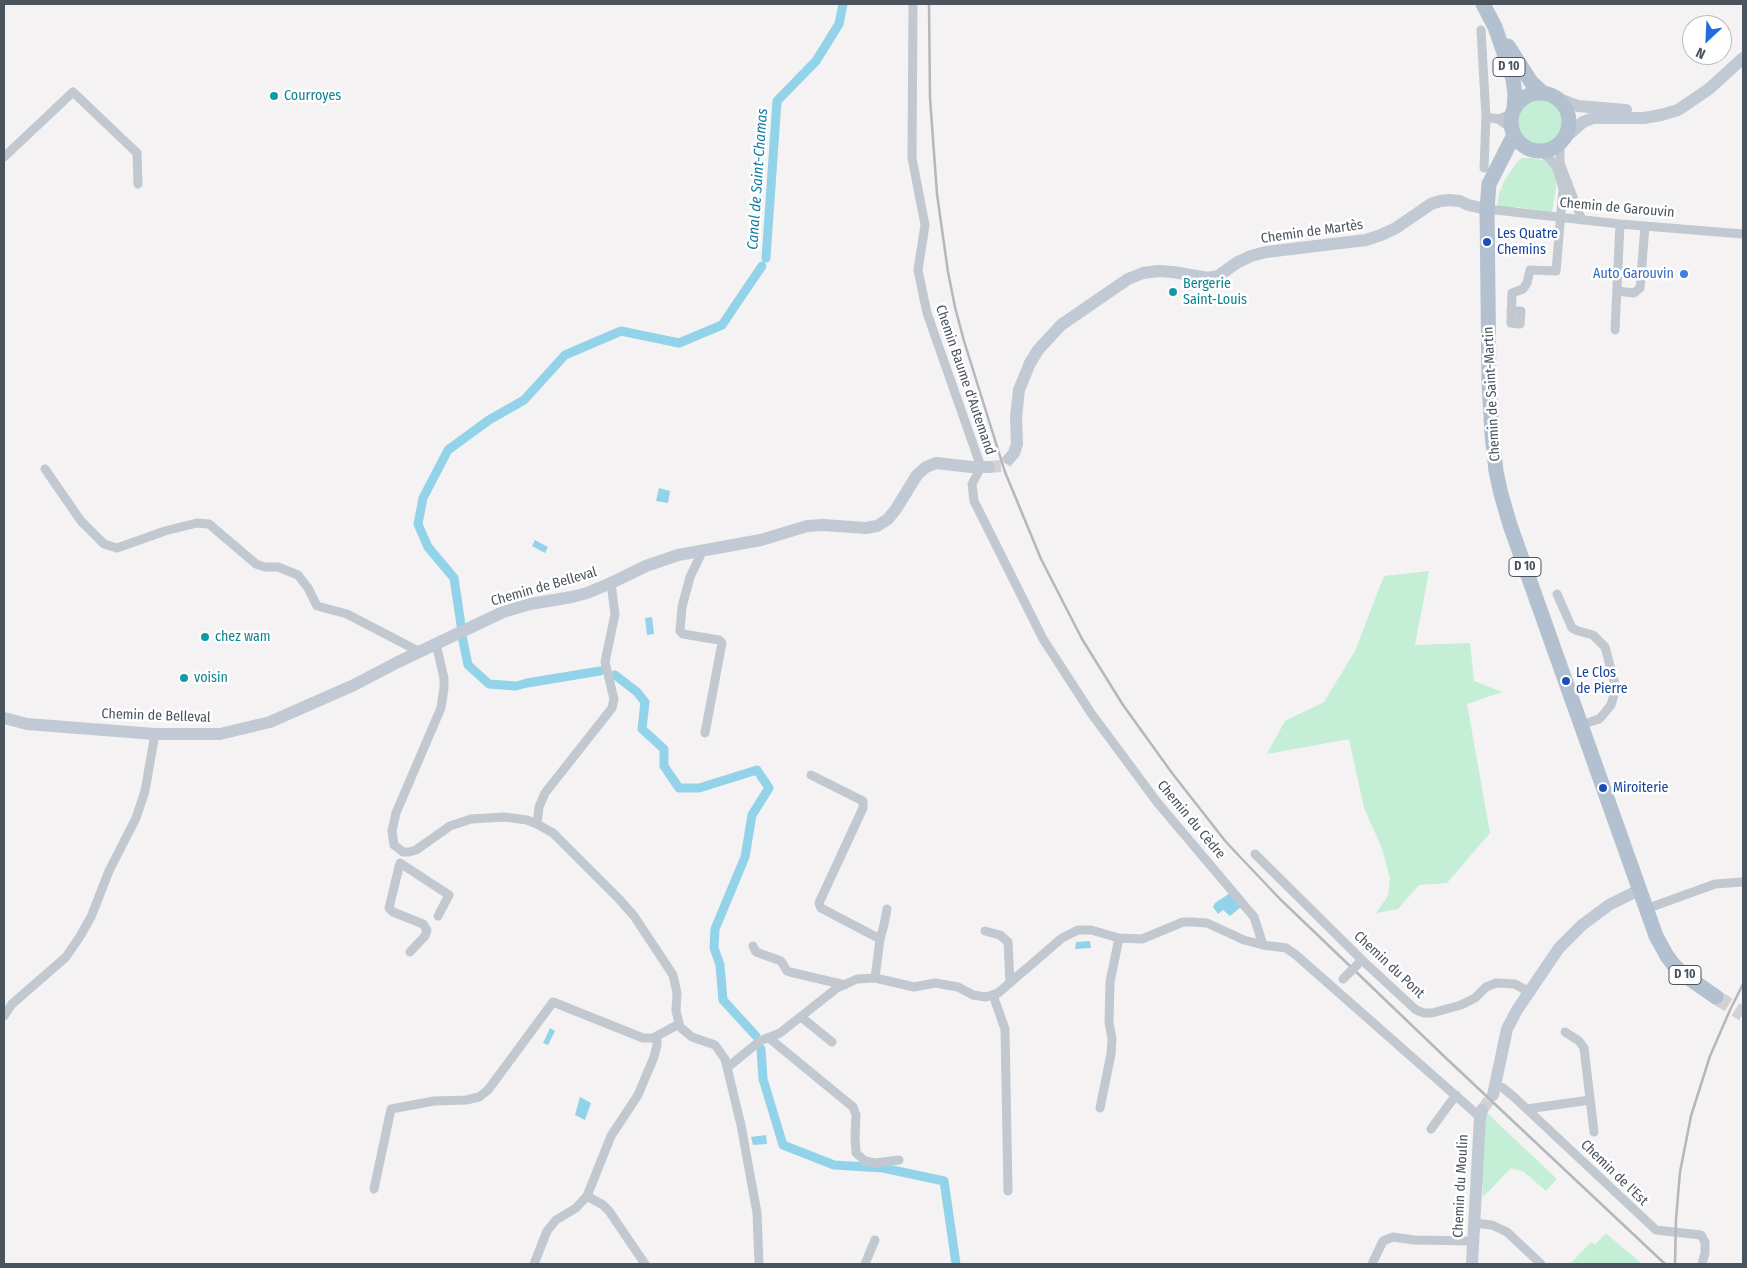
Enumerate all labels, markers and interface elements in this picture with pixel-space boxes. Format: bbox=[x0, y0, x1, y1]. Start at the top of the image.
north arrow bbox=[1682, 15, 1732, 65]
text: N bbox=[1693, 44, 1708, 63]
road number: D 10 bbox=[1493, 58, 1525, 76]
place label: Courroyes bbox=[284, 88, 341, 104]
marker: Courroyes bbox=[268, 90, 280, 102]
water label: Canal de Saint-Chamas bbox=[744, 108, 772, 250]
street label: Chemin de Garouvin bbox=[1559, 195, 1675, 221]
street label: Chemin de Martès bbox=[1260, 217, 1364, 247]
place label: Les Quatre Chemins bbox=[1497, 226, 1558, 258]
marker: Les Quatre Chemins bbox=[1481, 236, 1493, 248]
place label: Auto Garouvin bbox=[1593, 266, 1674, 282]
marker: Auto Garouvin bbox=[1678, 268, 1690, 280]
place label: Bergerie Saint-Louis bbox=[1183, 276, 1247, 308]
marker: Bergerie Saint-Louis bbox=[1167, 286, 1179, 298]
street label: Chemin Baume d'Autemand bbox=[931, 303, 999, 457]
street label: Chemin de Saint-Martin bbox=[1480, 326, 1504, 462]
road number: D 10 bbox=[1509, 558, 1541, 576]
street label: Chemin de Belleval bbox=[489, 564, 599, 610]
place label: chez wam bbox=[215, 629, 271, 645]
marker: chez wam bbox=[199, 631, 211, 643]
place label: Le Clos de Pierre bbox=[1576, 665, 1628, 698]
place label: voisin bbox=[194, 670, 228, 686]
marker: voisin bbox=[178, 672, 190, 684]
marker: Le Clos de Pierre bbox=[1560, 675, 1572, 687]
street label: Chemin de Belleval bbox=[101, 706, 211, 726]
street label: Chemin du Cèdre bbox=[1153, 777, 1229, 863]
place label: Miroiterie bbox=[1613, 780, 1668, 796]
marker: Miroiterie bbox=[1597, 782, 1609, 794]
street label: Chemin du Pont bbox=[1350, 928, 1428, 1002]
road number: D 10 bbox=[1669, 966, 1701, 984]
street label: Chemin du Moulin bbox=[1450, 1134, 1472, 1238]
street label: Chemin de l'Est bbox=[1577, 1137, 1651, 1209]

